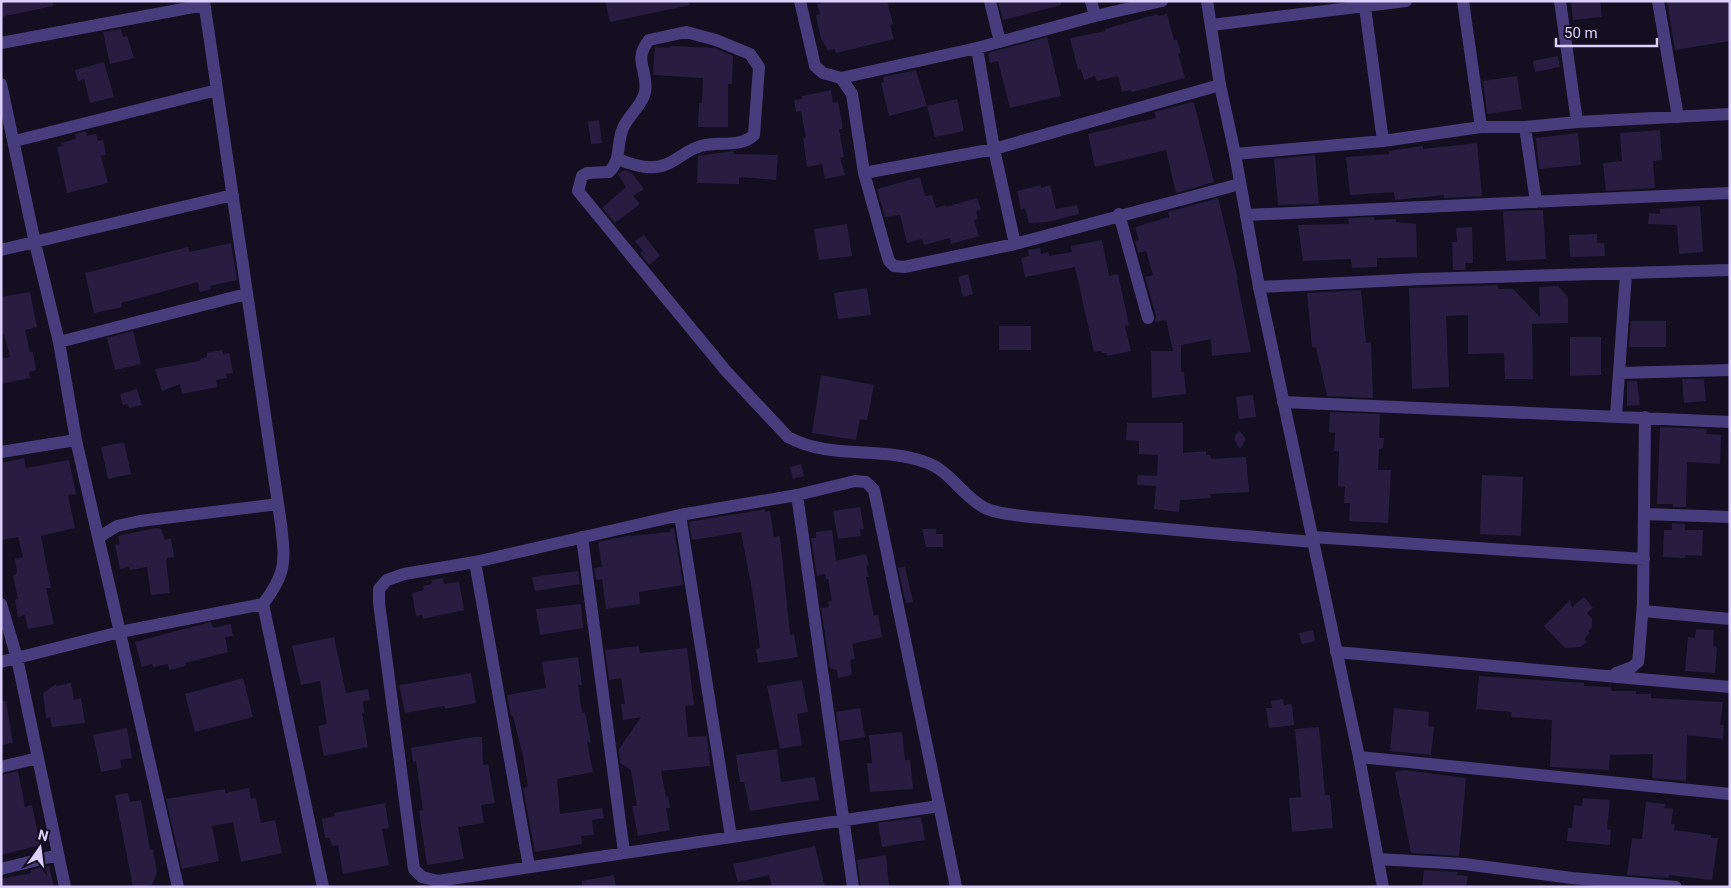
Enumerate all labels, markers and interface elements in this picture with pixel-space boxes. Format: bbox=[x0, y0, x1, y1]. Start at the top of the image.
scale bar bbox=[1556, 15, 1657, 47]
text: 50 m bbox=[1564, 24, 1598, 42]
north arrow bbox=[15, 823, 65, 873]
text: N bbox=[36, 826, 50, 844]

